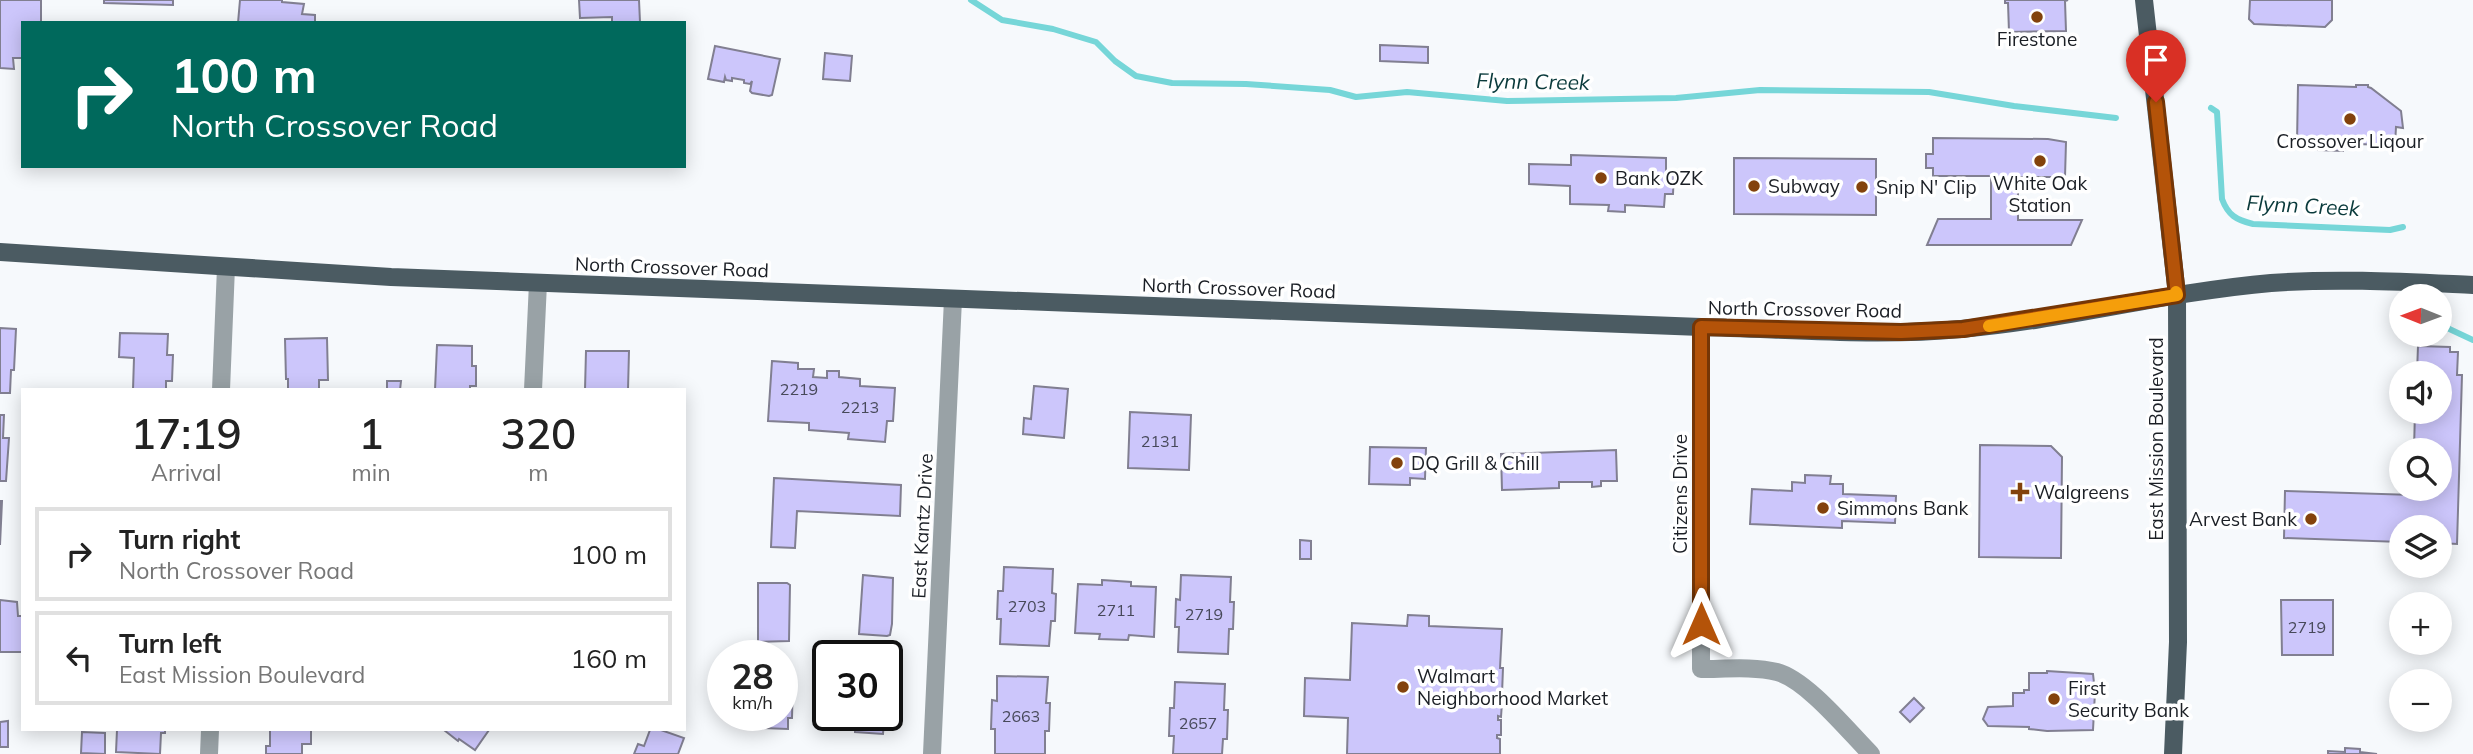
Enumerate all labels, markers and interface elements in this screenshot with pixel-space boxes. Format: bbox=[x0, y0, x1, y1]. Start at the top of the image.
marker: Firestone bbox=[2029, 9, 2045, 25]
place label: Firestone bbox=[1997, 27, 2077, 51]
pin bbox=[2126, 30, 2186, 102]
icon: arrive bbox=[2137, 41, 2175, 79]
text: 100 m bbox=[171, 44, 317, 105]
icon: right bbox=[56, 49, 147, 140]
water label: Flynn Creek bbox=[1476, 67, 1591, 95]
text: North Crossover Road bbox=[171, 105, 498, 145]
marker: Crossover Liqour bbox=[2342, 111, 2358, 127]
place label: Crossover Liqour bbox=[2276, 129, 2424, 153]
marker: White Oak Station bbox=[2032, 153, 2048, 169]
place label: Bank OZK bbox=[1615, 166, 1704, 190]
marker: Bank OZK bbox=[1593, 170, 1609, 186]
place label: White Oak Station bbox=[1993, 171, 2087, 217]
place label: Subway bbox=[1768, 174, 1840, 198]
place label: Snip N' Clip bbox=[1876, 175, 1977, 199]
marker: Subway bbox=[1746, 178, 1762, 194]
marker: Snip N' Clip bbox=[1854, 179, 1870, 195]
water label: Flynn Creek bbox=[2246, 189, 2362, 221]
street label: North Crossover Road bbox=[575, 252, 769, 282]
street label: North Crossover Road bbox=[1142, 273, 1336, 303]
north arrow bbox=[2389, 284, 2452, 346]
map controls bbox=[2389, 284, 2452, 732]
street label: North Crossover Road bbox=[1708, 295, 1902, 323]
street label: East Mission Boulevard bbox=[2144, 337, 2168, 541]
button: sound bbox=[2389, 361, 2452, 424]
house number: 2219 bbox=[780, 379, 818, 399]
house number: 2213 bbox=[841, 397, 879, 417]
text: 17:19 bbox=[131, 407, 242, 460]
text: 1 bbox=[358, 407, 384, 460]
text: 320 bbox=[501, 407, 576, 460]
house number: 2131 bbox=[1141, 431, 1179, 451]
street label: Citizens Drive bbox=[1668, 434, 1692, 554]
button: search bbox=[2389, 438, 2452, 501]
place label: DQ Grill & Chill bbox=[1411, 451, 1540, 475]
street label: East Kantz Drive bbox=[906, 453, 938, 599]
marker: DQ Grill & Chill bbox=[1389, 455, 1405, 471]
text: Arrival bbox=[151, 458, 221, 487]
text: min bbox=[351, 458, 391, 487]
text: m bbox=[528, 458, 548, 487]
place label: Walgreens bbox=[2034, 480, 2129, 504]
marker: Walgreens bbox=[2012, 484, 2028, 500]
place label: Simmons Bank bbox=[1837, 496, 1969, 520]
marker: Simmons Bank bbox=[1815, 500, 1831, 516]
place label: Arvest Bank bbox=[2189, 507, 2297, 531]
marker: Arvest Bank bbox=[2303, 511, 2319, 527]
button: layers bbox=[2389, 515, 2452, 578]
text: Turn right bbox=[119, 523, 240, 556]
icon: right bbox=[60, 535, 98, 573]
text: 100 m bbox=[571, 538, 647, 571]
text: North Crossover Road bbox=[119, 556, 354, 585]
position arrow bbox=[1664, 587, 1738, 661]
button: + bbox=[2389, 592, 2452, 655]
house number: 2703 bbox=[1008, 596, 1046, 616]
house number: 2711 bbox=[1097, 600, 1135, 620]
house number: 2719 bbox=[1185, 604, 1223, 624]
house number: 2719 bbox=[2288, 617, 2326, 637]
text: Turn left bbox=[119, 627, 221, 660]
icon: left bbox=[60, 639, 98, 677]
speed limit sign: 30 bbox=[812, 640, 903, 731]
text: 160 m bbox=[571, 642, 647, 675]
text: 28 bbox=[731, 654, 774, 698]
text: East Mission Boulevard bbox=[119, 660, 365, 689]
place label: Walmart Neighborhood Market bbox=[1417, 664, 1608, 710]
button: − bbox=[2389, 669, 2452, 732]
place label: First Security Bank bbox=[2068, 676, 2189, 722]
marker: Walmart Neighborhood Market bbox=[1395, 679, 1411, 695]
text: km/h bbox=[732, 691, 773, 714]
marker: First Security Bank bbox=[2046, 691, 2062, 707]
house number: 2663 bbox=[1002, 706, 1040, 726]
house number: 2657 bbox=[1179, 713, 1217, 733]

